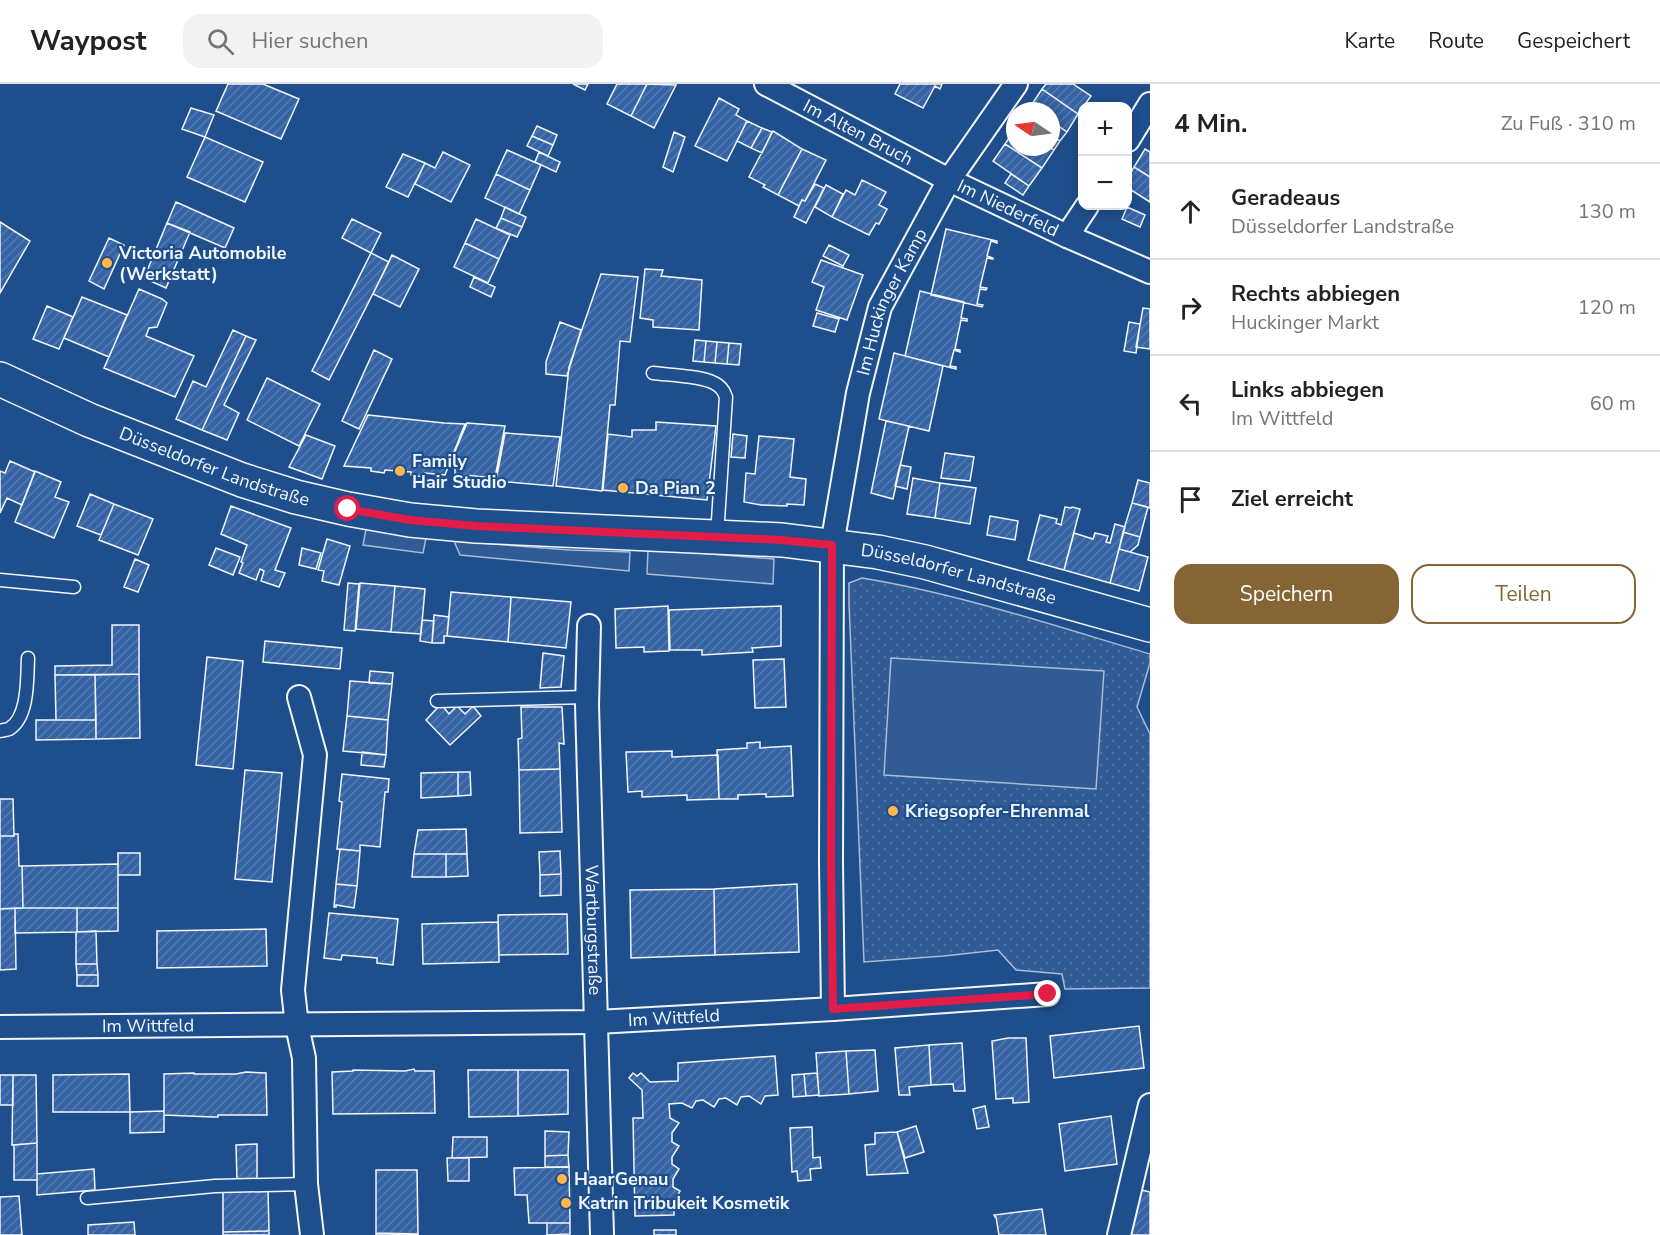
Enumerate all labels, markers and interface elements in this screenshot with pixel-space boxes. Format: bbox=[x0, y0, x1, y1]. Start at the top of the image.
search box bbox=[183, 14, 603, 68]
text: Waypost bbox=[30, 22, 147, 60]
icon: search bbox=[204, 25, 237, 58]
text: Hier suchen bbox=[252, 26, 368, 56]
text: Karte bbox=[1345, 27, 1395, 55]
text: Route bbox=[1428, 27, 1484, 55]
text: Gespeichert bbox=[1517, 27, 1630, 55]
street label: Im Alten Bruch bbox=[799, 94, 917, 171]
north arrow bbox=[1006, 102, 1060, 156]
map controls bbox=[1078, 102, 1132, 210]
button: + bbox=[1078, 102, 1132, 156]
text: 4 Min. bbox=[1174, 106, 1247, 141]
text: Zu Fuß · 310 m bbox=[1501, 110, 1636, 137]
button: − bbox=[1078, 156, 1132, 210]
street label: Im Niederfeld bbox=[953, 174, 1063, 242]
text: Geradeaus bbox=[1231, 183, 1340, 213]
icon: ahead bbox=[1174, 195, 1207, 228]
text: 130 m bbox=[1578, 198, 1636, 225]
text: Düsseldorfer Landstraße bbox=[1231, 213, 1454, 240]
street label: Im Huckinger Kamp bbox=[851, 224, 933, 378]
place label: Victoria Automobile (Werkstatt) bbox=[118, 241, 287, 286]
marker: Victoria Automobile (Werkstatt) bbox=[100, 256, 114, 270]
text: Rechts abbiegen bbox=[1231, 279, 1400, 309]
icon: right bbox=[1174, 291, 1207, 324]
text: 120 m bbox=[1578, 294, 1636, 321]
text: Huckinger Markt bbox=[1231, 309, 1379, 336]
text: Links abbiegen bbox=[1231, 375, 1384, 405]
icon: left bbox=[1174, 387, 1207, 420]
text: 60 m bbox=[1590, 390, 1636, 417]
text: Im Wittfeld bbox=[1231, 405, 1333, 432]
street label: Düsseldorfer Landstraße bbox=[116, 421, 312, 512]
place label: Family Hair Studio bbox=[412, 449, 507, 494]
marker: Family Hair Studio bbox=[393, 464, 407, 478]
place label: Da Pian 2 bbox=[635, 476, 716, 500]
marker: Da Pian 2 bbox=[616, 481, 630, 495]
icon: arrive bbox=[1174, 483, 1207, 516]
text: Ziel erreicht bbox=[1231, 484, 1353, 514]
route start bbox=[334, 495, 360, 521]
street label: Düsseldorfer Landstraße bbox=[860, 538, 1059, 610]
button: Speichern bbox=[1174, 564, 1399, 624]
button: Teilen bbox=[1411, 564, 1636, 624]
place label: Kriegsopfer-Ehrenmal bbox=[905, 799, 1090, 823]
marker: Kriegsopfer-Ehrenmal bbox=[886, 804, 900, 818]
street label: Wartburgstraße bbox=[580, 864, 607, 995]
route end bbox=[1034, 980, 1060, 1006]
street label: Im Wittfeld bbox=[627, 1003, 721, 1032]
street label: Im Wittfeld bbox=[102, 1013, 194, 1038]
place label: HaarGenau bbox=[574, 1167, 668, 1191]
marker: HaarGenau bbox=[555, 1172, 569, 1186]
place label: Katrin Tribukeit Kosmetik bbox=[578, 1191, 790, 1215]
marker: Katrin Tribukeit Kosmetik bbox=[559, 1196, 573, 1210]

